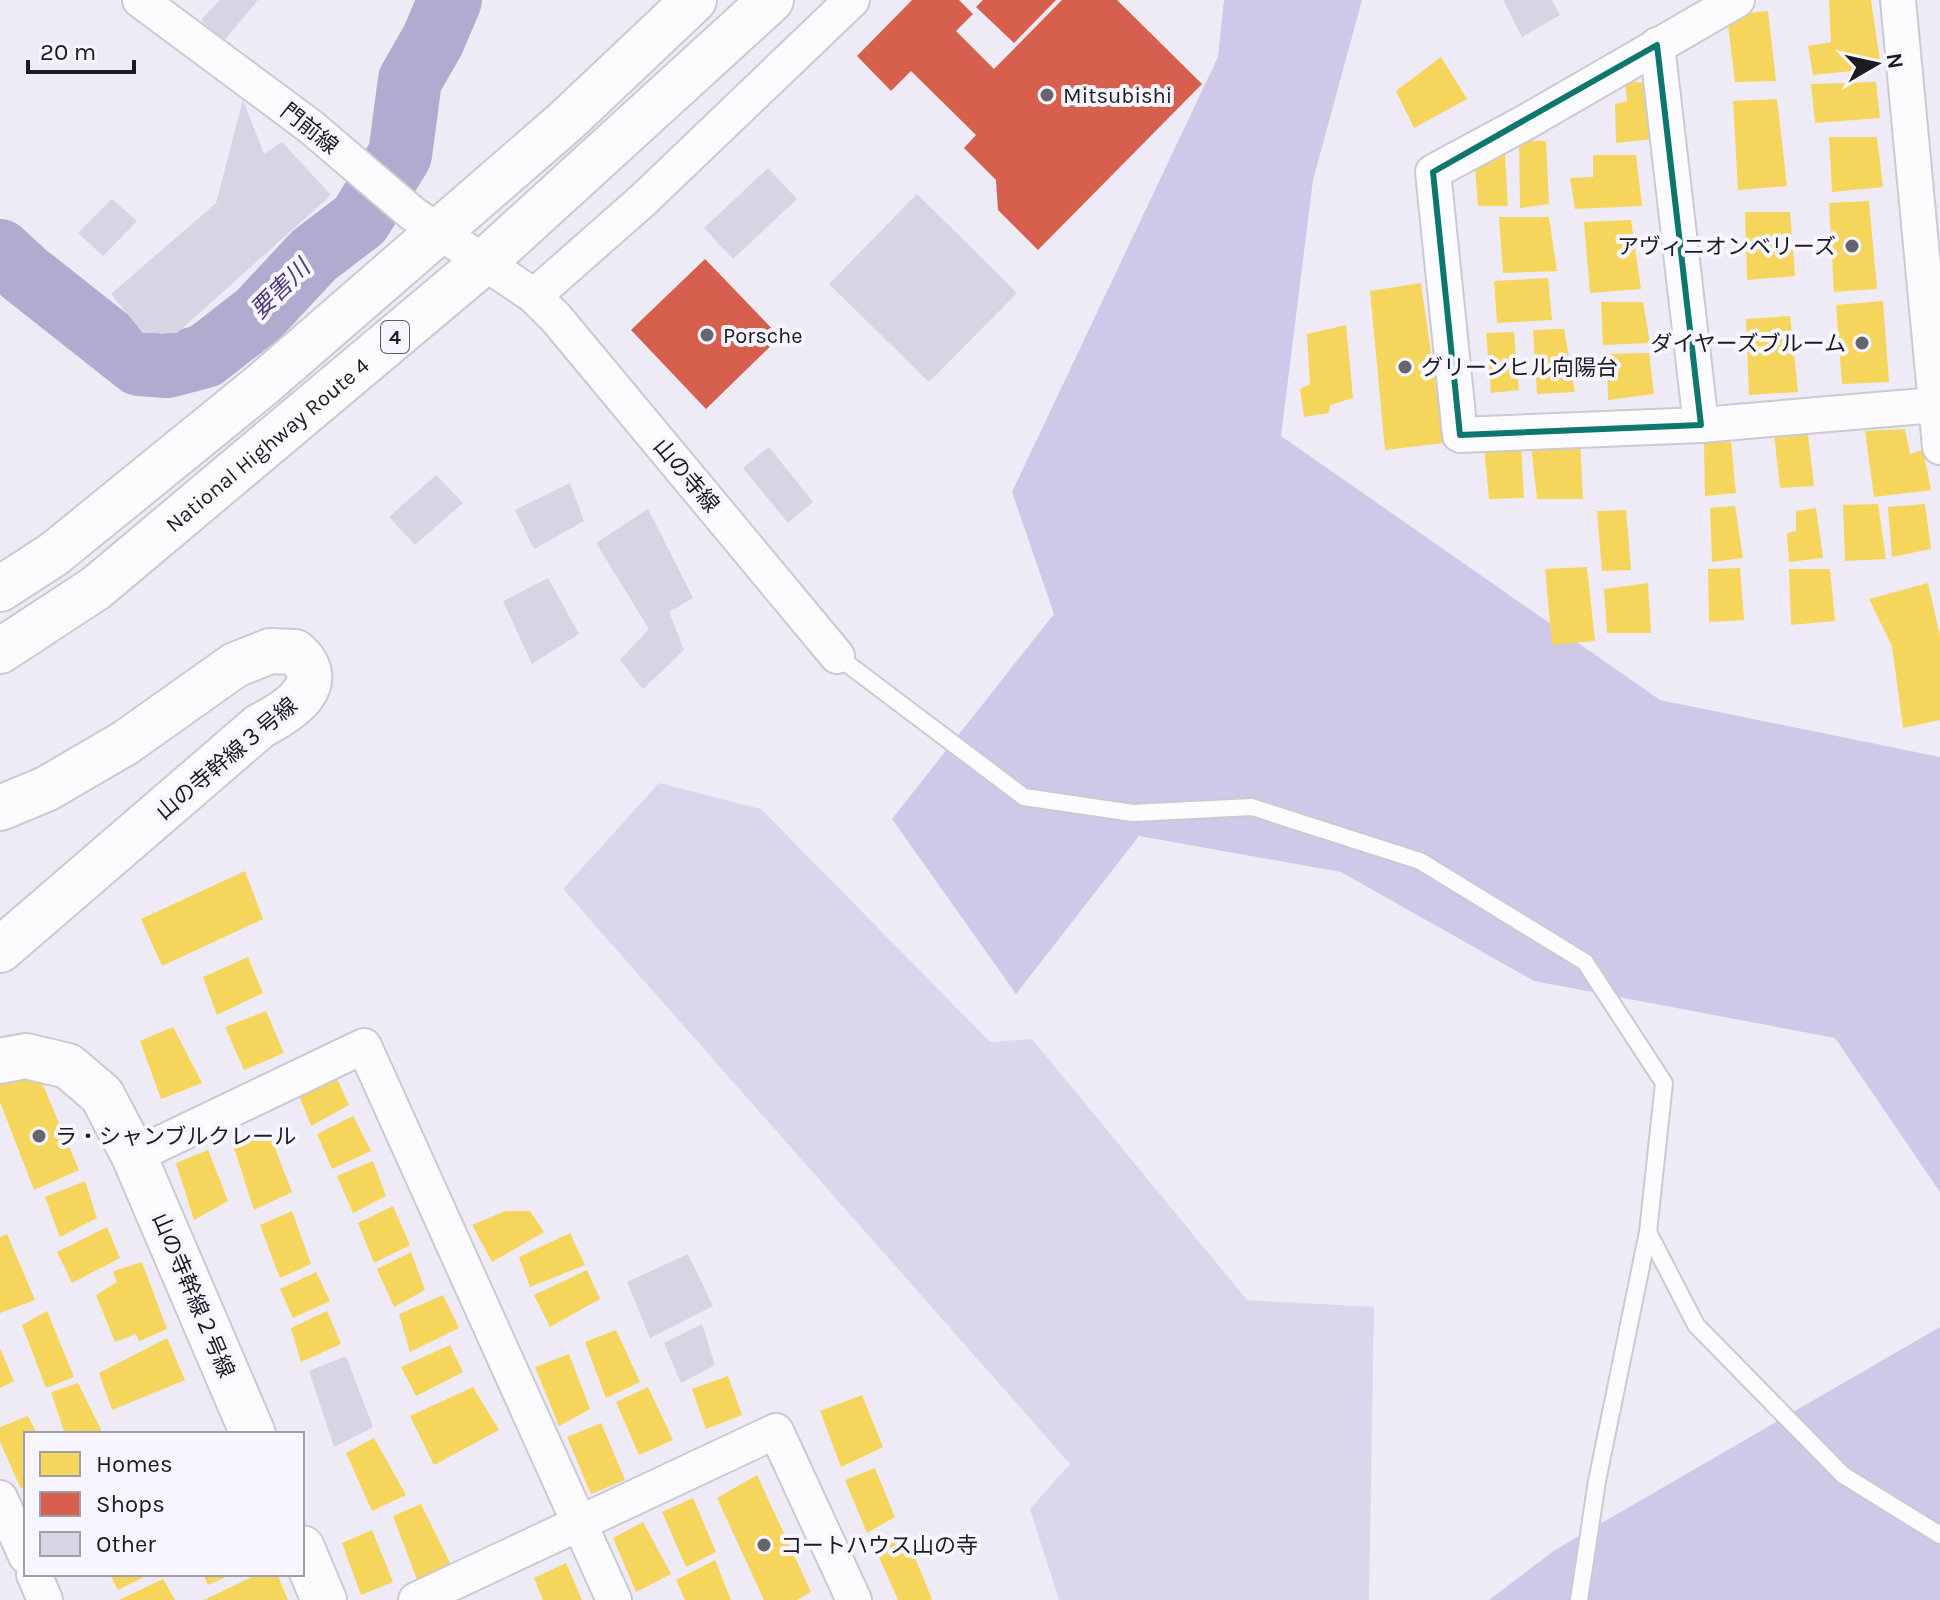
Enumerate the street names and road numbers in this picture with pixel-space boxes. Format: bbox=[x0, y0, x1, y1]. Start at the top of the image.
street label: 門前線 bbox=[276, 98, 343, 160]
road number: 4 bbox=[381, 321, 409, 353]
street label: National Highway Route 4 bbox=[161, 353, 374, 538]
street label: 山の寺線 bbox=[648, 434, 724, 518]
street label: 山の寺幹線３号線 bbox=[151, 692, 302, 825]
street label: 山の寺幹線２号線 bbox=[147, 1209, 239, 1381]

